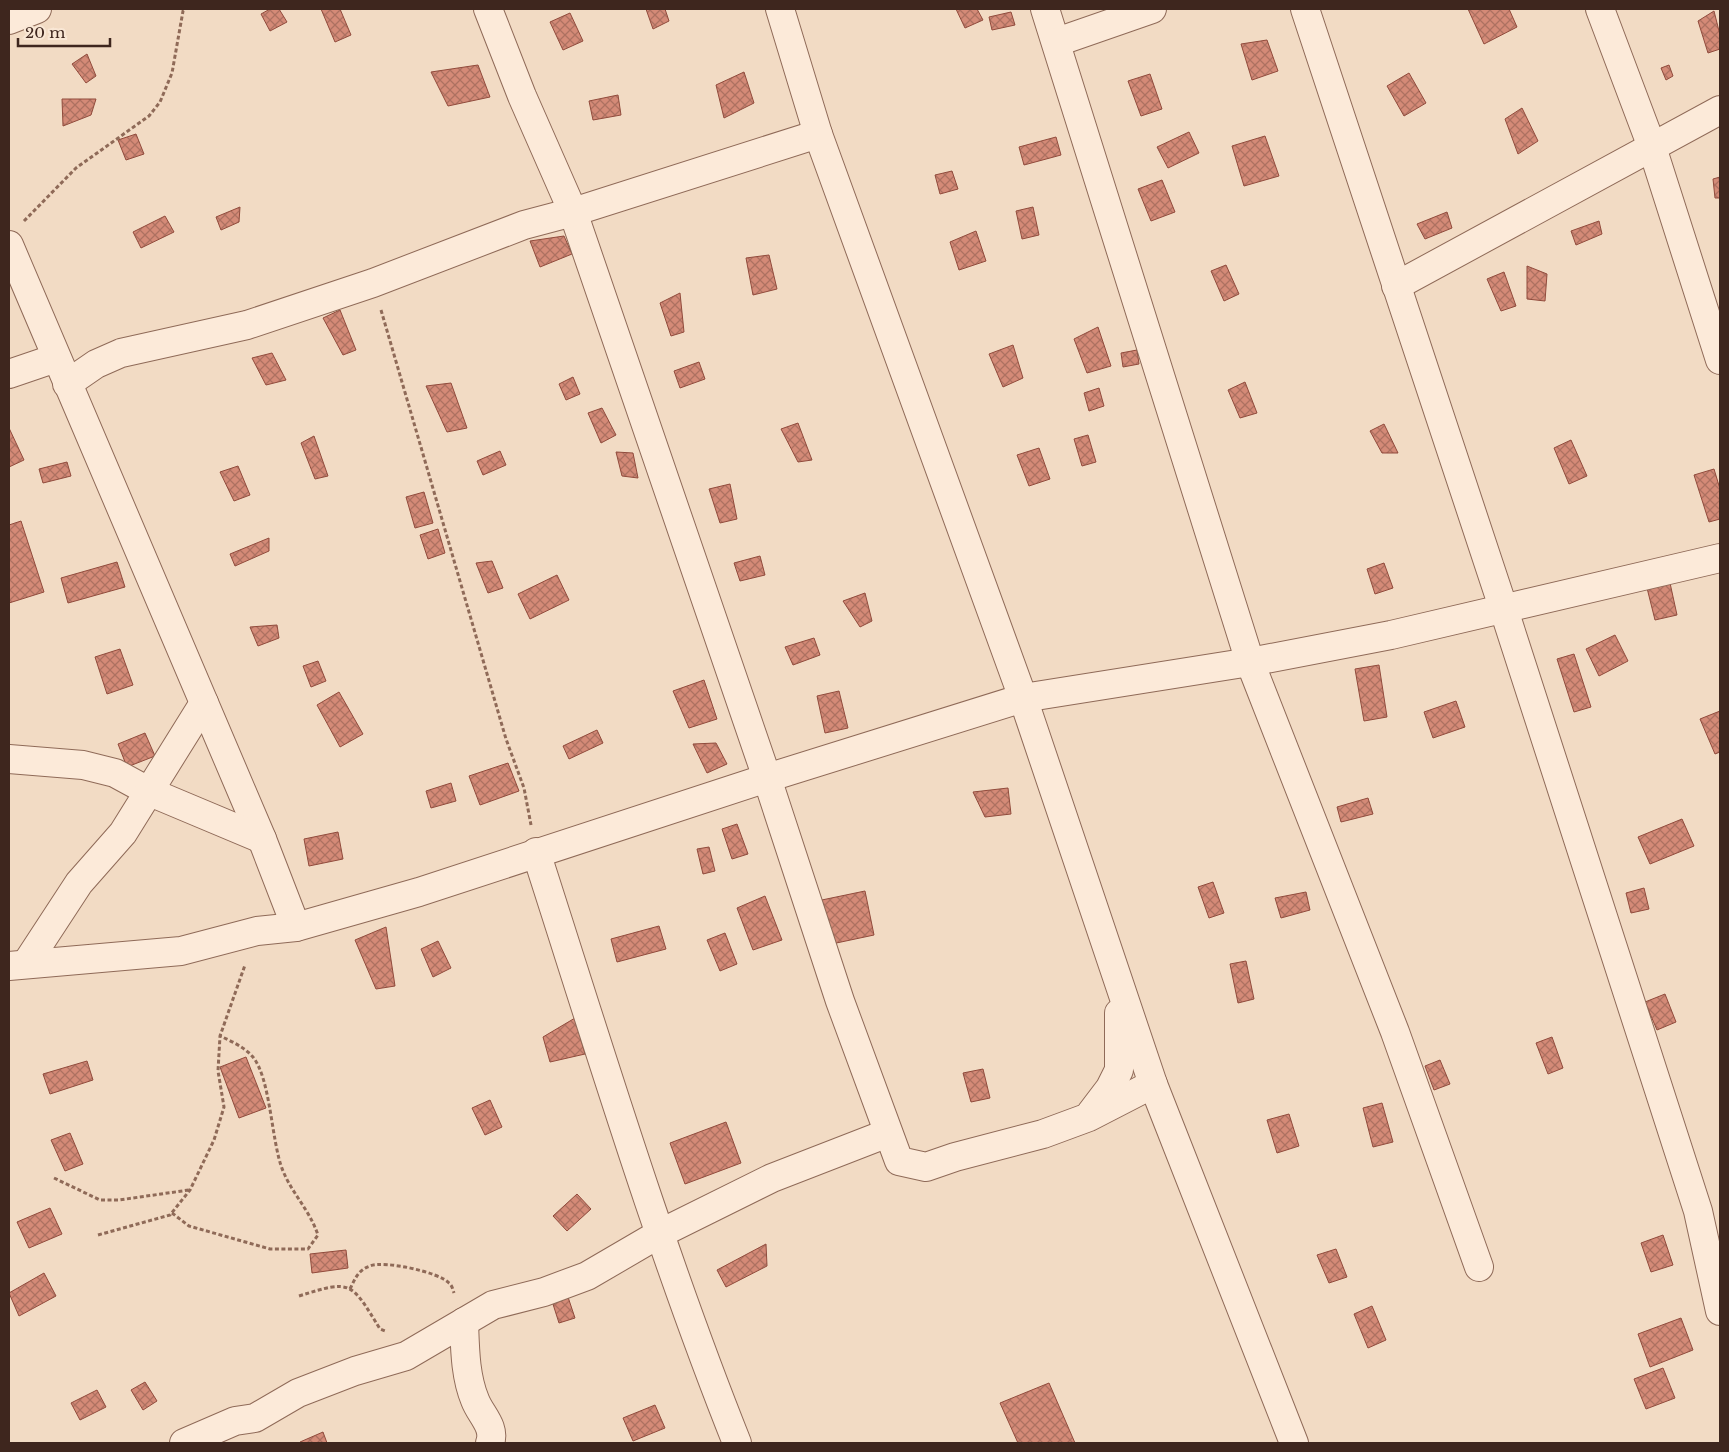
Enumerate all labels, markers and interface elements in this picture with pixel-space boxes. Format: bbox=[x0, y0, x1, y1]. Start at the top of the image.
scale bar bbox=[18, 15, 110, 47]
text: 20 m bbox=[25, 23, 65, 42]

